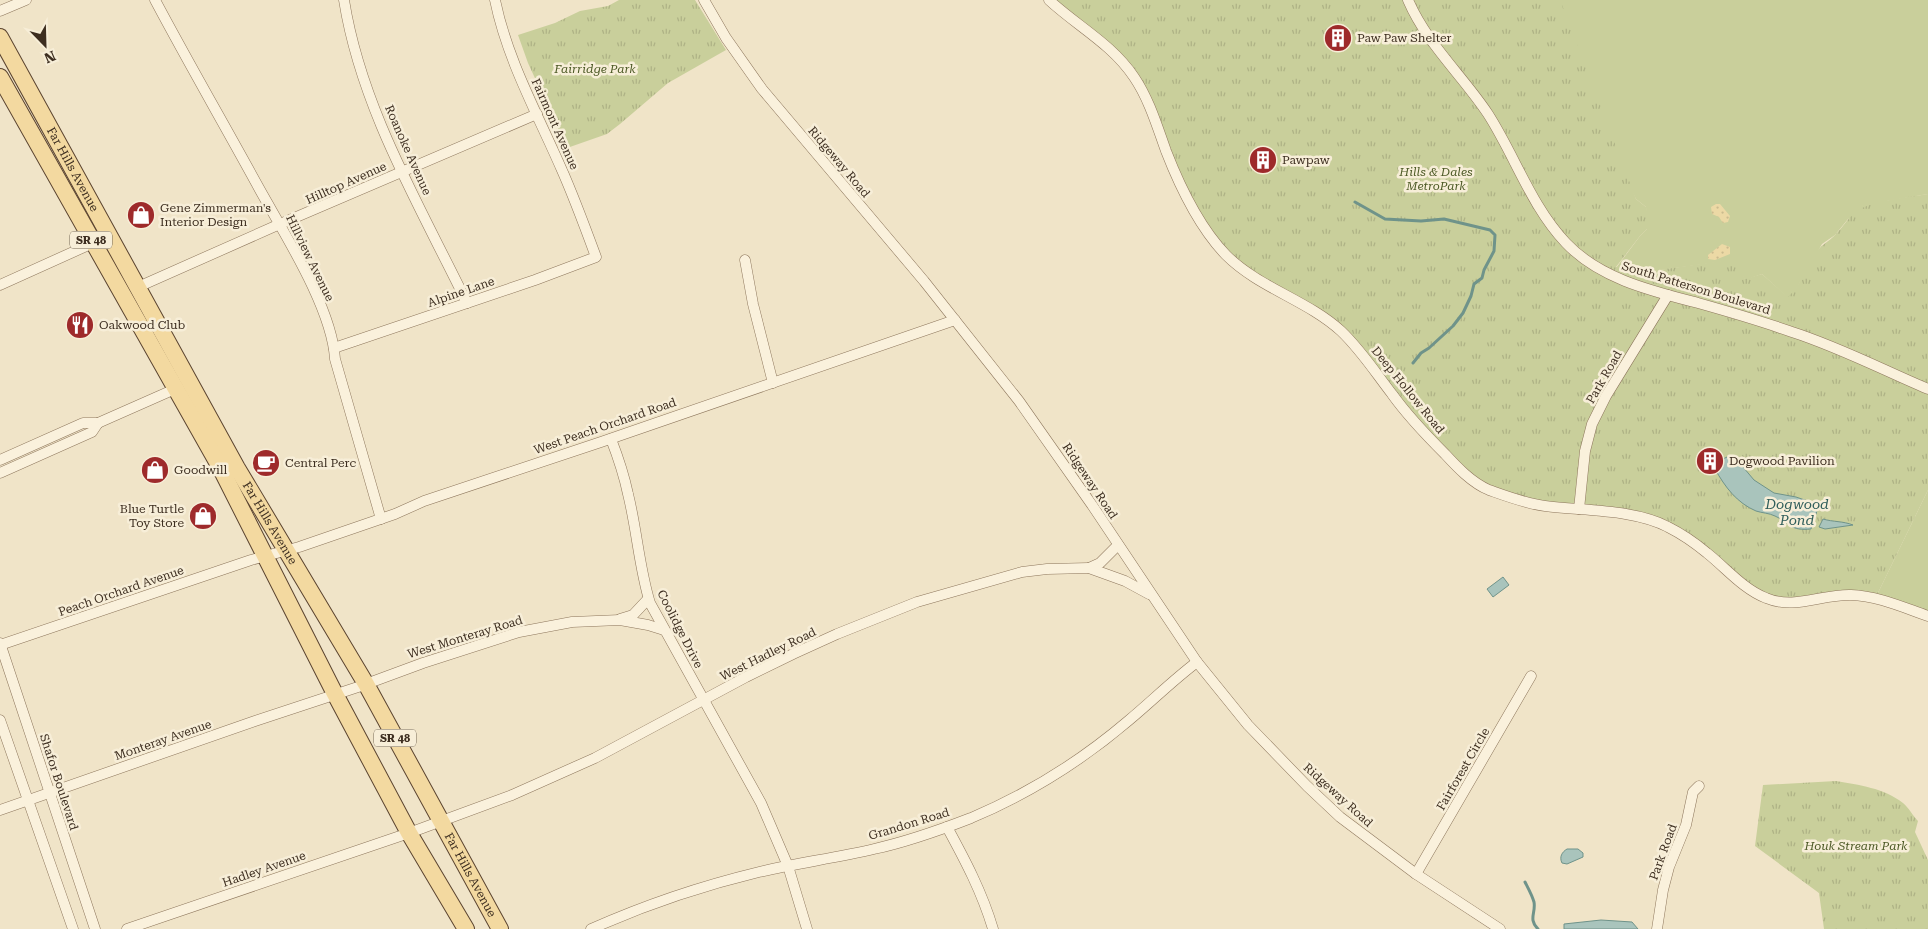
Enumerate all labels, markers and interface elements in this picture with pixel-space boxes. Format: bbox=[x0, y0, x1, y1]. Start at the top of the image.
north arrow bbox=[20, 20, 70, 70]
building icon: Paw Paw Shelter bbox=[1323, 23, 1353, 53]
place label: Paw Paw Shelter bbox=[1357, 31, 1452, 45]
text: N bbox=[42, 47, 58, 67]
park label: Fairridge Park bbox=[553, 62, 636, 76]
street label: Fairmont Avenue bbox=[529, 76, 582, 172]
street label: Roanoke Avenue bbox=[382, 103, 434, 197]
street label: Ridgeway Road bbox=[805, 124, 873, 201]
street label: Far Hills Avenue bbox=[44, 125, 102, 214]
building icon: Pawpaw bbox=[1248, 145, 1278, 175]
place label: Pawpaw bbox=[1282, 153, 1330, 167]
street label: Hilltop Avenue bbox=[303, 159, 389, 207]
park label: Hills & Dales MetroPark bbox=[1398, 165, 1473, 193]
shop icon: Gene Zimmerman's Interior Design bbox=[126, 200, 156, 230]
place label: Gene Zimmerman's Interior Design bbox=[160, 201, 271, 229]
street label: Hillview Avenue bbox=[283, 212, 337, 304]
road number: SR 48 bbox=[70, 232, 112, 248]
street label: South Patterson Boulevard bbox=[1620, 259, 1772, 317]
street label: Alpine Lane bbox=[426, 274, 497, 310]
restaurant icon: Oakwood Club bbox=[65, 310, 95, 340]
place label: Oakwood Club bbox=[99, 318, 185, 332]
street label: Deep Hollow Road bbox=[1369, 344, 1448, 436]
street label: Park Road bbox=[1583, 348, 1625, 406]
street label: West Peach Orchard Road bbox=[532, 395, 678, 457]
street label: Ridgeway Road bbox=[1059, 440, 1121, 522]
building icon: Dogwood Pavilion bbox=[1695, 446, 1725, 476]
cafe icon: Central Perc bbox=[251, 448, 281, 478]
place label: Dogwood Pavilion bbox=[1729, 454, 1835, 468]
shop icon: Goodwill bbox=[140, 455, 170, 485]
place label: Central Perc bbox=[285, 456, 356, 470]
place label: Goodwill bbox=[174, 463, 227, 477]
street label: Far Hills Avenue bbox=[240, 479, 300, 567]
water label: Dogwood Pond bbox=[1764, 496, 1829, 528]
shop icon: Blue Turtle Toy Store bbox=[188, 501, 218, 531]
place label: Blue Turtle Toy Store bbox=[120, 502, 184, 530]
street label: Peach Orchard Avenue bbox=[56, 563, 186, 619]
street label: Coolidge Drive bbox=[654, 587, 706, 671]
street label: West Monteray Road bbox=[406, 613, 524, 661]
street label: West Hadley Road bbox=[718, 625, 819, 683]
street label: Monteray Avenue bbox=[113, 717, 214, 763]
street label: Fairforest Circle bbox=[1434, 725, 1492, 813]
road number: SR 48 bbox=[374, 730, 416, 746]
street label: Shafor Boulevard bbox=[37, 732, 81, 832]
street label: Ridgeway Road bbox=[1300, 760, 1376, 830]
street label: Grandon Road bbox=[867, 805, 951, 843]
street label: Park Road bbox=[1646, 822, 1680, 882]
street label: Far Hills Avenue bbox=[442, 830, 499, 920]
park label: Houk Stream Park bbox=[1803, 839, 1908, 853]
street label: Hadley Avenue bbox=[220, 848, 308, 890]

